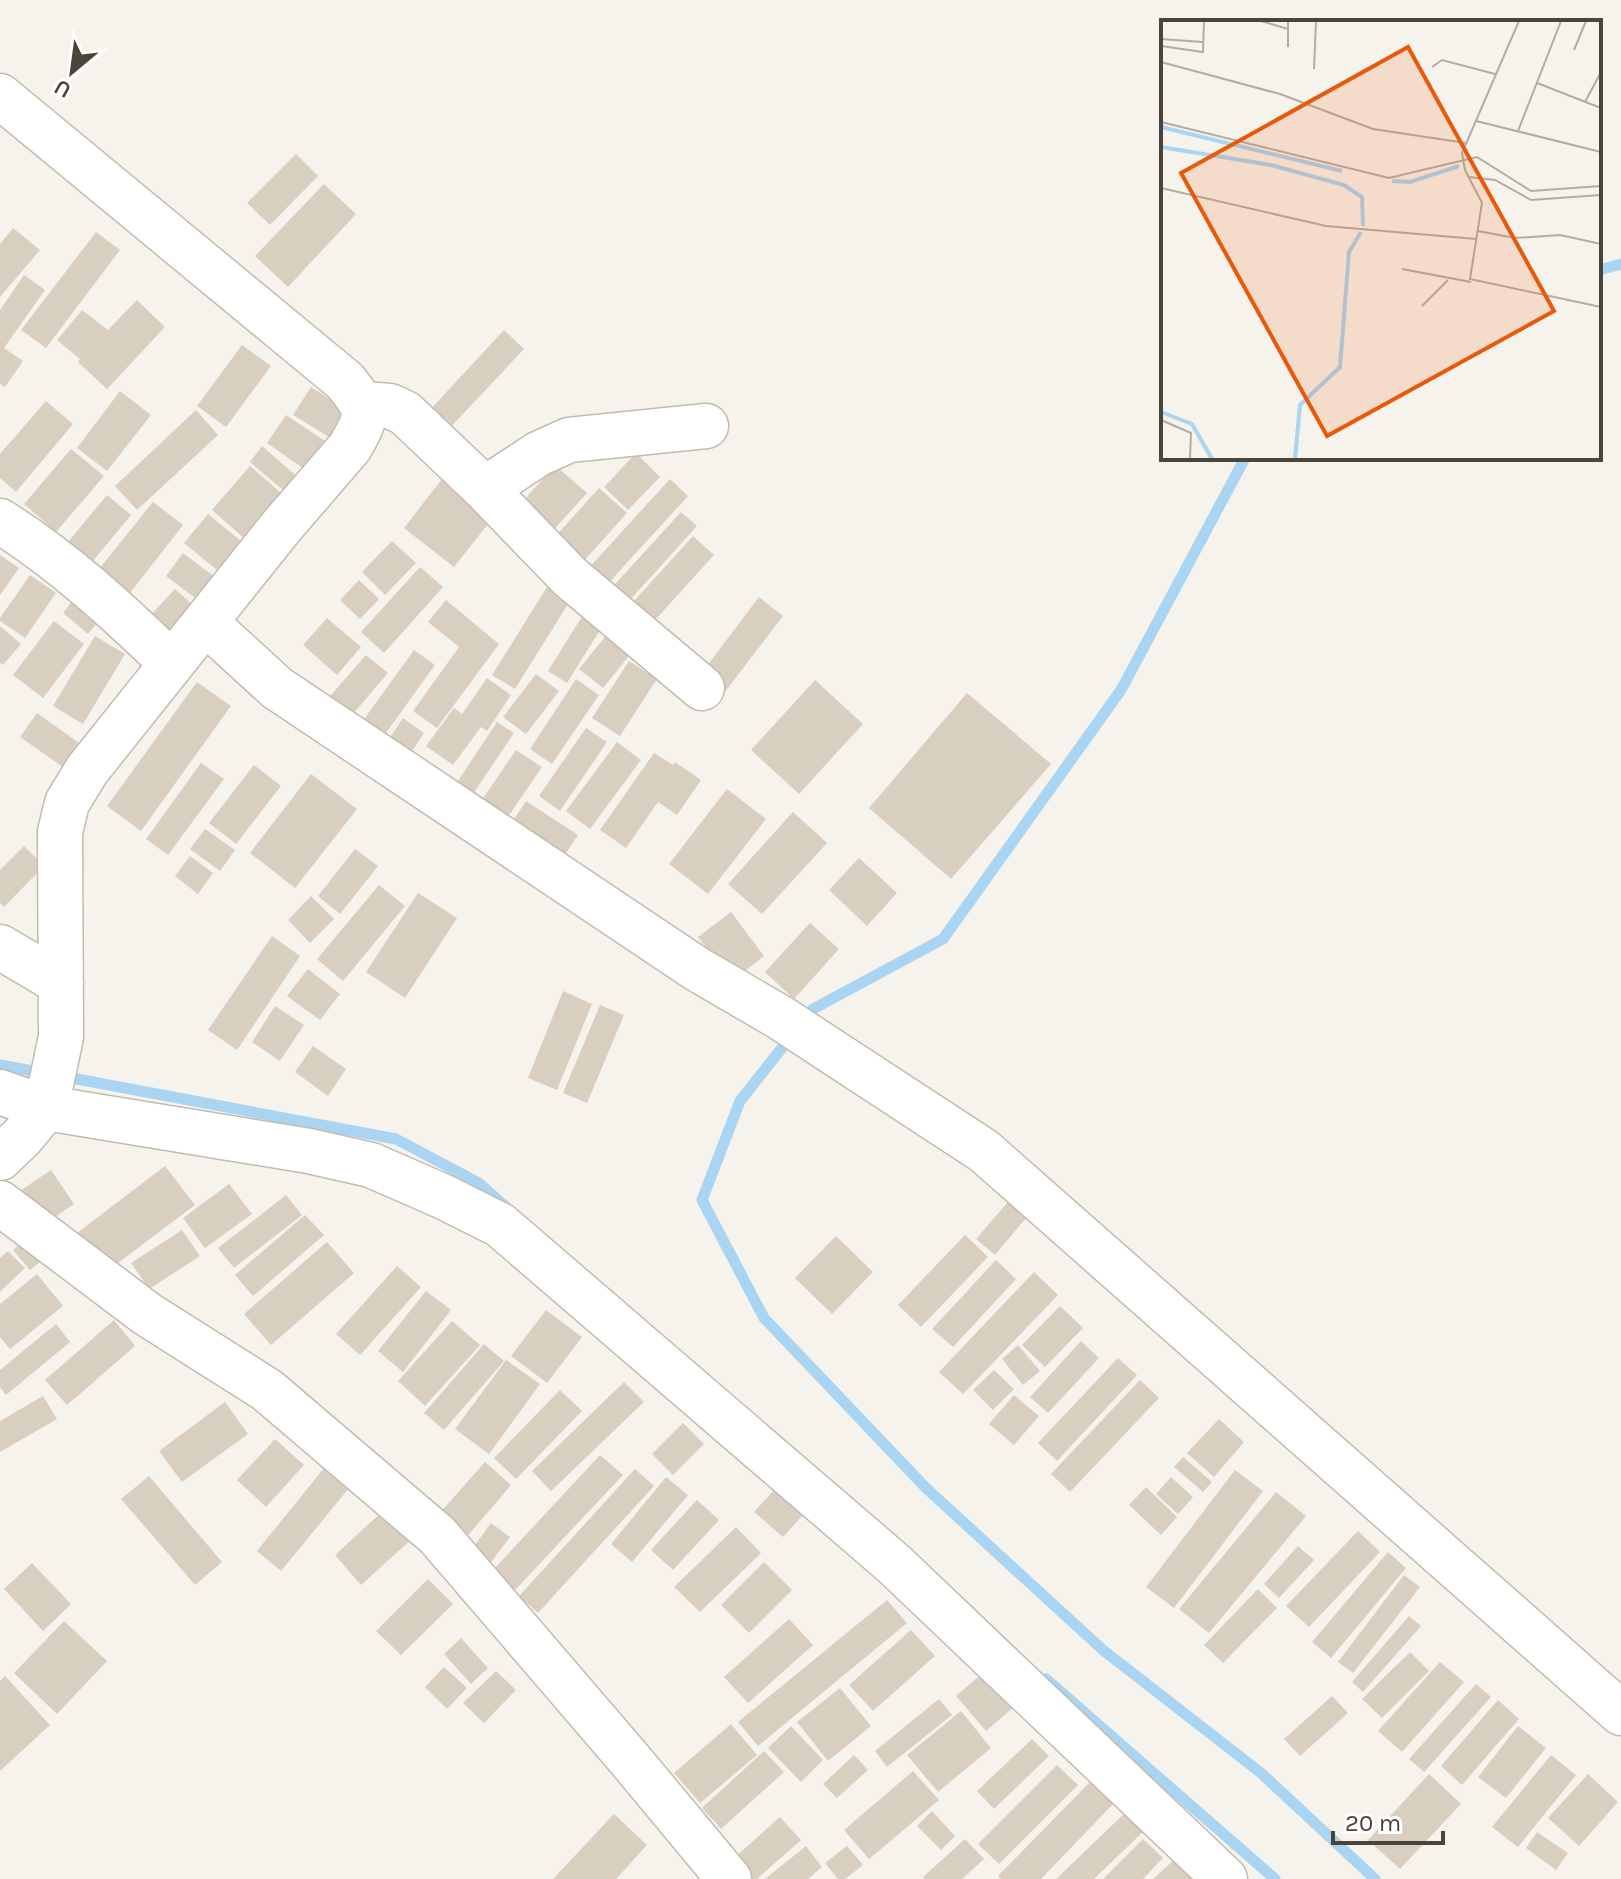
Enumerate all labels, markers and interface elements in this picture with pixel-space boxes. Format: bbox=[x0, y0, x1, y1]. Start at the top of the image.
inset map bbox=[1161, 20, 1601, 460]
north arrow bbox=[32, 32, 112, 112]
text: U bbox=[50, 74, 76, 104]
scale bar bbox=[1333, 1795, 1443, 1845]
text: 20 m bbox=[1345, 1809, 1401, 1837]

